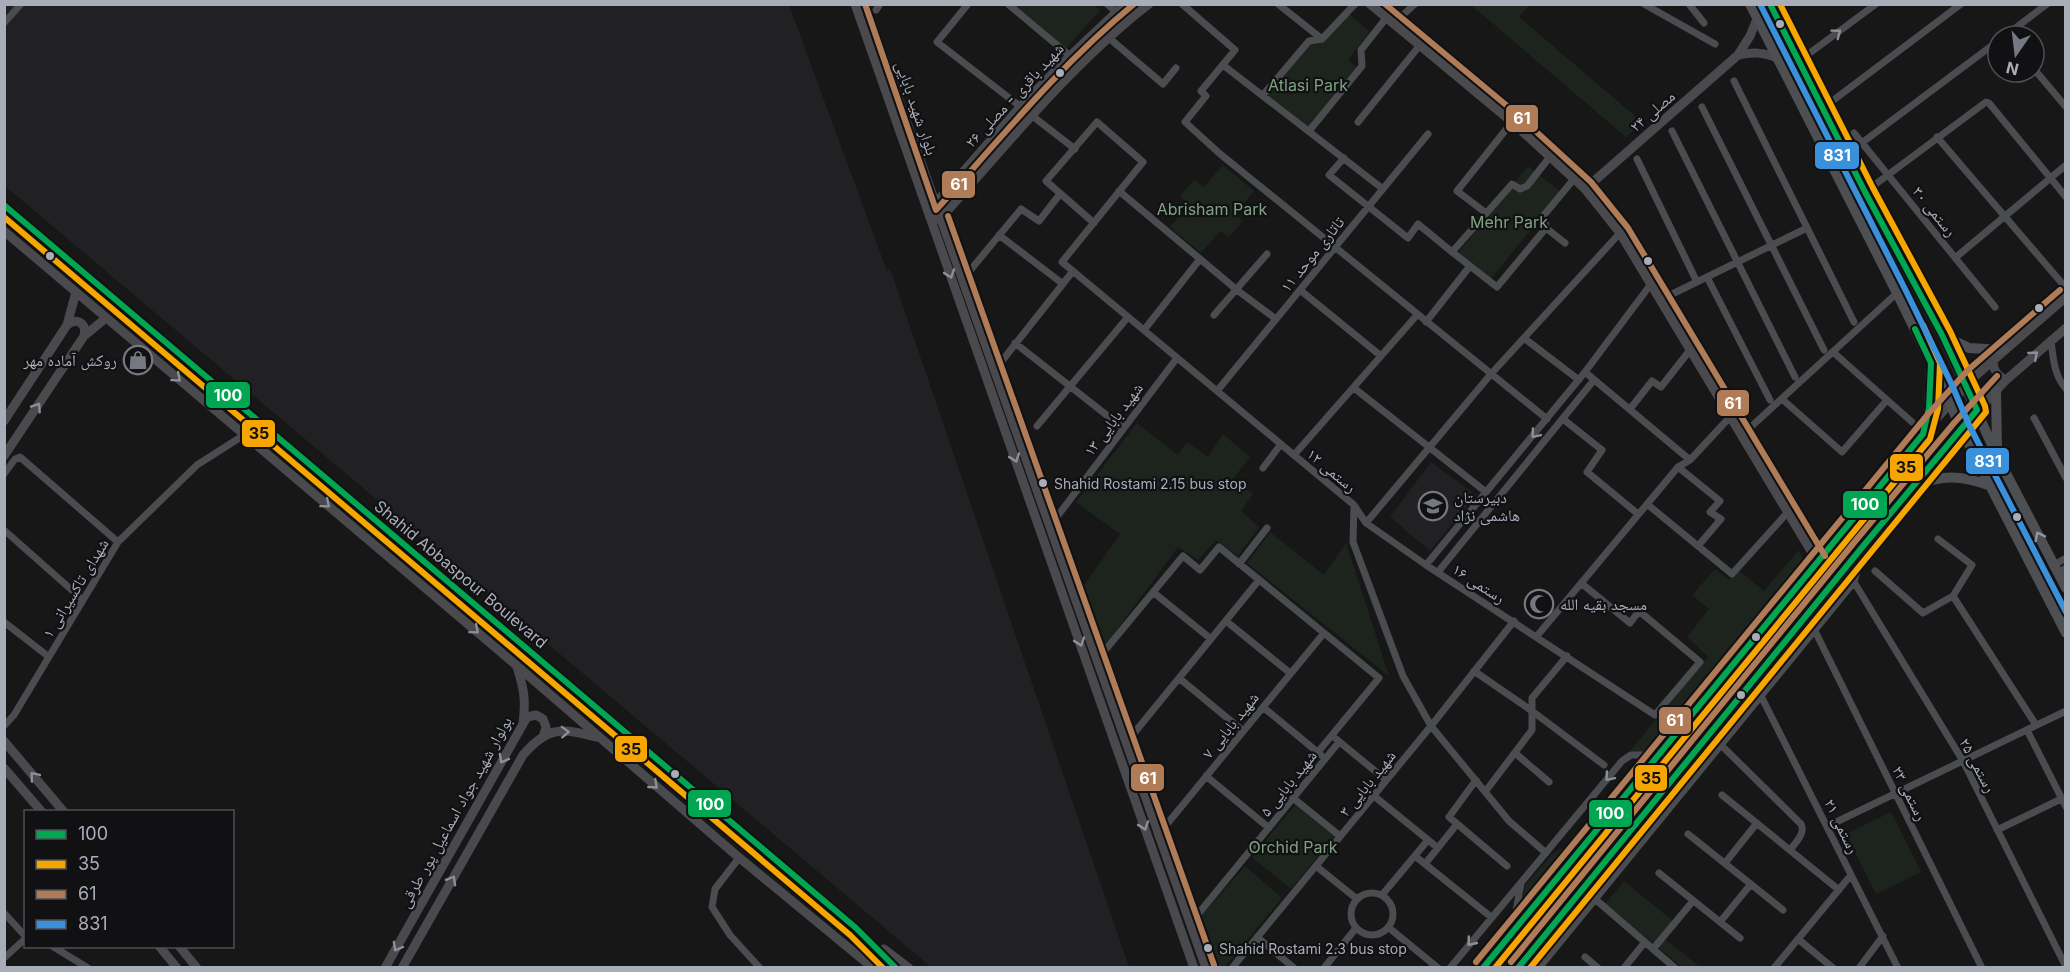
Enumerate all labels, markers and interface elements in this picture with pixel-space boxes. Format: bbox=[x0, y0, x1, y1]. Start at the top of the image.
unlabelled marker bbox=[1774, 18, 1786, 30]
north arrow bbox=[1986, 24, 2046, 84]
one-way arrow bbox=[1831, 29, 1842, 40]
street label: شهید باقری - مصلی ۲۶ bbox=[960, 38, 1068, 152]
text: N bbox=[2004, 57, 2021, 80]
street label: بلوار شهید بابایی bbox=[891, 58, 942, 158]
unlabelled marker bbox=[1054, 67, 1066, 79]
park label: Atlasi Park bbox=[1268, 75, 1348, 95]
street label: مصلی ۲۴ bbox=[1625, 86, 1679, 137]
line badge: 61 bbox=[1505, 104, 1539, 133]
text: 61 bbox=[1513, 108, 1531, 128]
line badge: 831 bbox=[1814, 141, 1860, 170]
text: 831 bbox=[1823, 145, 1851, 165]
line badge: 61 bbox=[941, 170, 976, 199]
text: 61 bbox=[950, 174, 968, 194]
street label: رستمی ۳۰ bbox=[1908, 182, 1961, 241]
park label: Abrisham Park bbox=[1157, 199, 1268, 219]
street label: تاتاری موحد ۱۱ bbox=[1276, 212, 1349, 296]
park label: Mehr Park bbox=[1470, 212, 1548, 232]
unlabelled marker bbox=[44, 250, 56, 262]
unlabelled marker bbox=[1642, 255, 1654, 267]
one-way arrow bbox=[942, 268, 955, 279]
unlabelled marker bbox=[2033, 302, 2045, 314]
shop icon: روکش آماده مهر bbox=[122, 344, 154, 376]
place label: روکش آماده مهر bbox=[22, 350, 117, 371]
one-way arrow bbox=[2027, 352, 2038, 363]
one-way arrow bbox=[170, 371, 181, 382]
street label: شهید بابایی ۱۳ bbox=[1079, 378, 1148, 460]
line badge: 100 bbox=[205, 381, 251, 409]
text: 100 bbox=[214, 385, 242, 405]
line badge: 61 bbox=[1716, 389, 1750, 417]
text: 61 bbox=[1724, 393, 1742, 413]
one-way arrow bbox=[30, 403, 41, 414]
line badge: 35 bbox=[241, 419, 276, 448]
text: 35 bbox=[249, 423, 269, 443]
one-way arrow bbox=[1531, 427, 1542, 438]
street label: رستمی ۱۲ bbox=[1302, 443, 1361, 497]
line badge: 831 bbox=[1965, 447, 2010, 475]
text: 831 bbox=[1974, 451, 2002, 471]
one-way arrow bbox=[1007, 452, 1020, 463]
line badge: 35 bbox=[1889, 453, 1924, 482]
text: 35 bbox=[1896, 457, 1916, 477]
place label: Shahid Rostami 2.15 bus stop bbox=[1054, 475, 1246, 492]
marker: Shahid Rostami 2.15 bus stop bbox=[1037, 477, 1049, 489]
place label: دبیرستان هاشمی نژاد bbox=[1454, 487, 1520, 526]
school or university icon: دبیرستان هاشمی نژاد bbox=[1417, 490, 1449, 522]
line badge: 100 bbox=[1842, 490, 1888, 519]
text: 100 bbox=[1851, 494, 1879, 514]
street label: Shahid Abbaspour Boulevard bbox=[370, 496, 552, 652]
one-way arrow bbox=[319, 497, 330, 508]
unlabelled marker bbox=[2011, 511, 2023, 523]
one-way arrow bbox=[2035, 532, 2046, 543]
street label: شهدای تاکسیرانی ۱ bbox=[38, 535, 113, 642]
street label: رستمی ۱۶ bbox=[1448, 559, 1509, 608]
mosque icon: مسجد بقیه الله bbox=[1523, 588, 1555, 620]
place label: مسجد بقیه الله bbox=[1560, 594, 1647, 614]
one-way arrow bbox=[468, 623, 479, 634]
unlabelled marker bbox=[1750, 631, 1762, 643]
one-way arrow bbox=[1072, 636, 1085, 647]
street label: شهید بابایی ۷ bbox=[1197, 688, 1264, 763]
unlabelled marker bbox=[1735, 689, 1747, 701]
line badge: 61 bbox=[1658, 706, 1692, 735]
text: 61 bbox=[1666, 710, 1684, 730]
street label: بولوار شهید جواد اسماعیل پور طرقی bbox=[394, 713, 517, 912]
one-way arrow bbox=[561, 725, 570, 738]
street label: رستمی ۲۵ bbox=[1954, 734, 2001, 796]
line badge: 35 bbox=[614, 735, 648, 763]
text: 35 bbox=[621, 739, 641, 759]
street label: شهید بابایی ۵ bbox=[1255, 746, 1322, 821]
street label: شهید بابایی ۳ bbox=[1334, 746, 1401, 821]
one-way arrow bbox=[499, 752, 510, 763]
street label: رستمی ۲۳ bbox=[1887, 762, 1932, 824]
line badge: 61 bbox=[1130, 763, 1165, 792]
line badge: 35 bbox=[1634, 764, 1668, 792]
unlabelled marker bbox=[669, 768, 681, 780]
text: 61 bbox=[1139, 768, 1157, 788]
text: 35 bbox=[1641, 768, 1661, 788]
one-way arrow bbox=[1606, 770, 1617, 781]
one-way arrow bbox=[30, 772, 41, 783]
one-way arrow bbox=[647, 778, 658, 789]
line badge: 100 bbox=[687, 789, 732, 818]
text: 100 bbox=[696, 794, 724, 814]
street label: رستمی ۲۱ bbox=[1819, 795, 1864, 857]
line badge: 100 bbox=[1588, 799, 1633, 828]
text: 100 bbox=[1596, 803, 1624, 823]
legend bbox=[24, 810, 234, 948]
one-way arrow bbox=[1137, 820, 1150, 831]
text: 100 bbox=[78, 823, 108, 844]
park label: Orchid Park bbox=[1248, 837, 1338, 857]
text: 35 bbox=[78, 853, 100, 874]
one-way arrow bbox=[445, 876, 456, 886]
text: 61 bbox=[78, 883, 96, 904]
text: 831 bbox=[78, 913, 108, 934]
one-way arrow bbox=[1467, 935, 1478, 946]
place label: Shahid Rostami 2.3 bus stop bbox=[1219, 940, 1407, 957]
one-way arrow bbox=[393, 941, 404, 951]
marker: Shahid Rostami 2.3 bus stop bbox=[1202, 942, 1214, 954]

